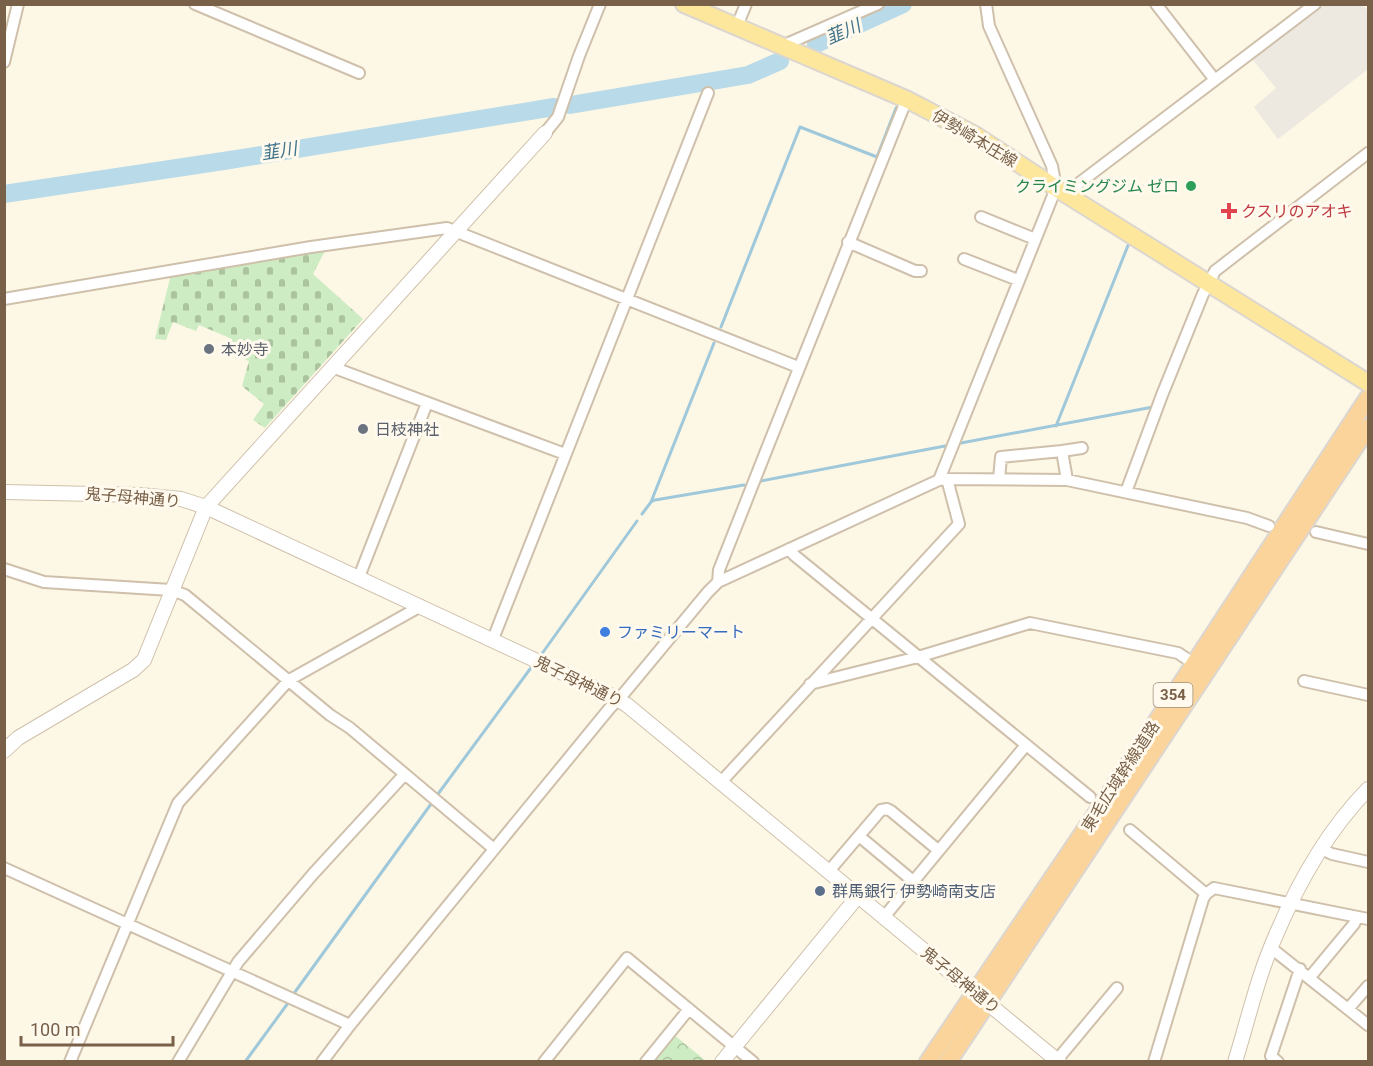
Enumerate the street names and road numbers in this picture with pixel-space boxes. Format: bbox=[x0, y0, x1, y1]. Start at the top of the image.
street label: 伊勢崎本庄線 bbox=[929, 106, 1021, 171]
street label: 鬼子母神通り bbox=[84, 484, 182, 511]
street label: 鬼子母神通り bbox=[531, 652, 626, 711]
road number: 354 bbox=[1154, 683, 1192, 707]
street label: 東毛広域幹線道路 bbox=[1078, 717, 1163, 835]
street label: 鬼子母神通り bbox=[917, 943, 1004, 1018]

